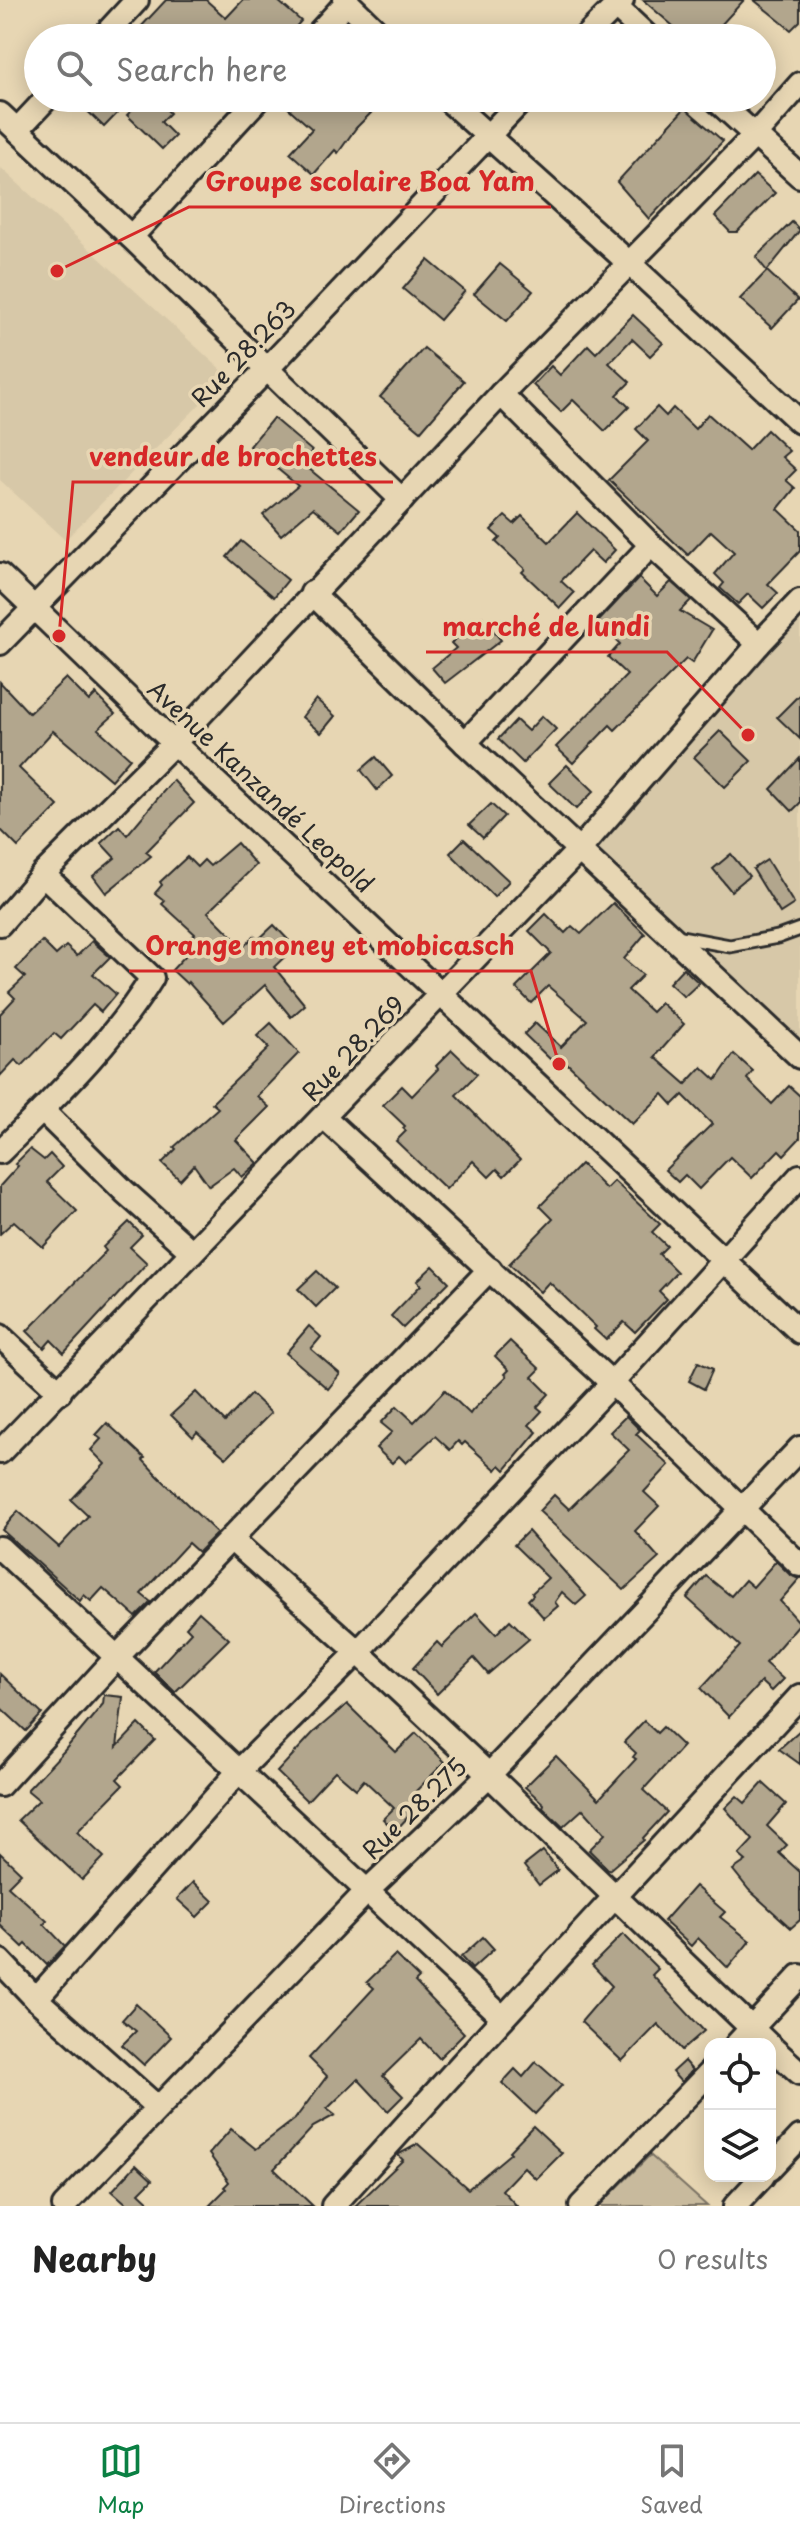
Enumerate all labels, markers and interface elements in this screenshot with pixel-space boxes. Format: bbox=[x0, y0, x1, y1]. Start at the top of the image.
search box bbox=[24, 24, 776, 112]
icon: search bbox=[52, 46, 96, 90]
text: Search here bbox=[116, 46, 288, 91]
callout: Groupe scolaire Boa Yam bbox=[189, 157, 551, 207]
text: Groupe scolaire Boa Yam bbox=[205, 161, 535, 200]
street label: Rue 28.263 bbox=[182, 291, 303, 414]
callout: vendeur de brochettes bbox=[73, 432, 393, 482]
text: vendeur de brochettes bbox=[89, 436, 377, 475]
callout: marché de lundi bbox=[426, 602, 667, 652]
text: marché de lundi bbox=[442, 606, 650, 645]
street label: Avenue Kanzandé Leopold bbox=[140, 671, 382, 900]
callout: Orange money et mobicasch bbox=[129, 921, 531, 971]
text: Orange money et mobicasch bbox=[145, 925, 515, 964]
street label: Rue 28.269 bbox=[293, 987, 412, 1109]
street label: Rue 28.275 bbox=[353, 1748, 474, 1867]
map controls bbox=[704, 2038, 776, 2182]
button: locate bbox=[704, 2038, 776, 2110]
button: layers bbox=[704, 2110, 776, 2182]
text: Nearby bbox=[32, 2232, 157, 2284]
text: 0 results bbox=[657, 2239, 768, 2278]
tab: Map bbox=[97, 2439, 144, 2520]
tab: Directions bbox=[339, 2439, 446, 2520]
tab: Saved bbox=[640, 2439, 703, 2520]

